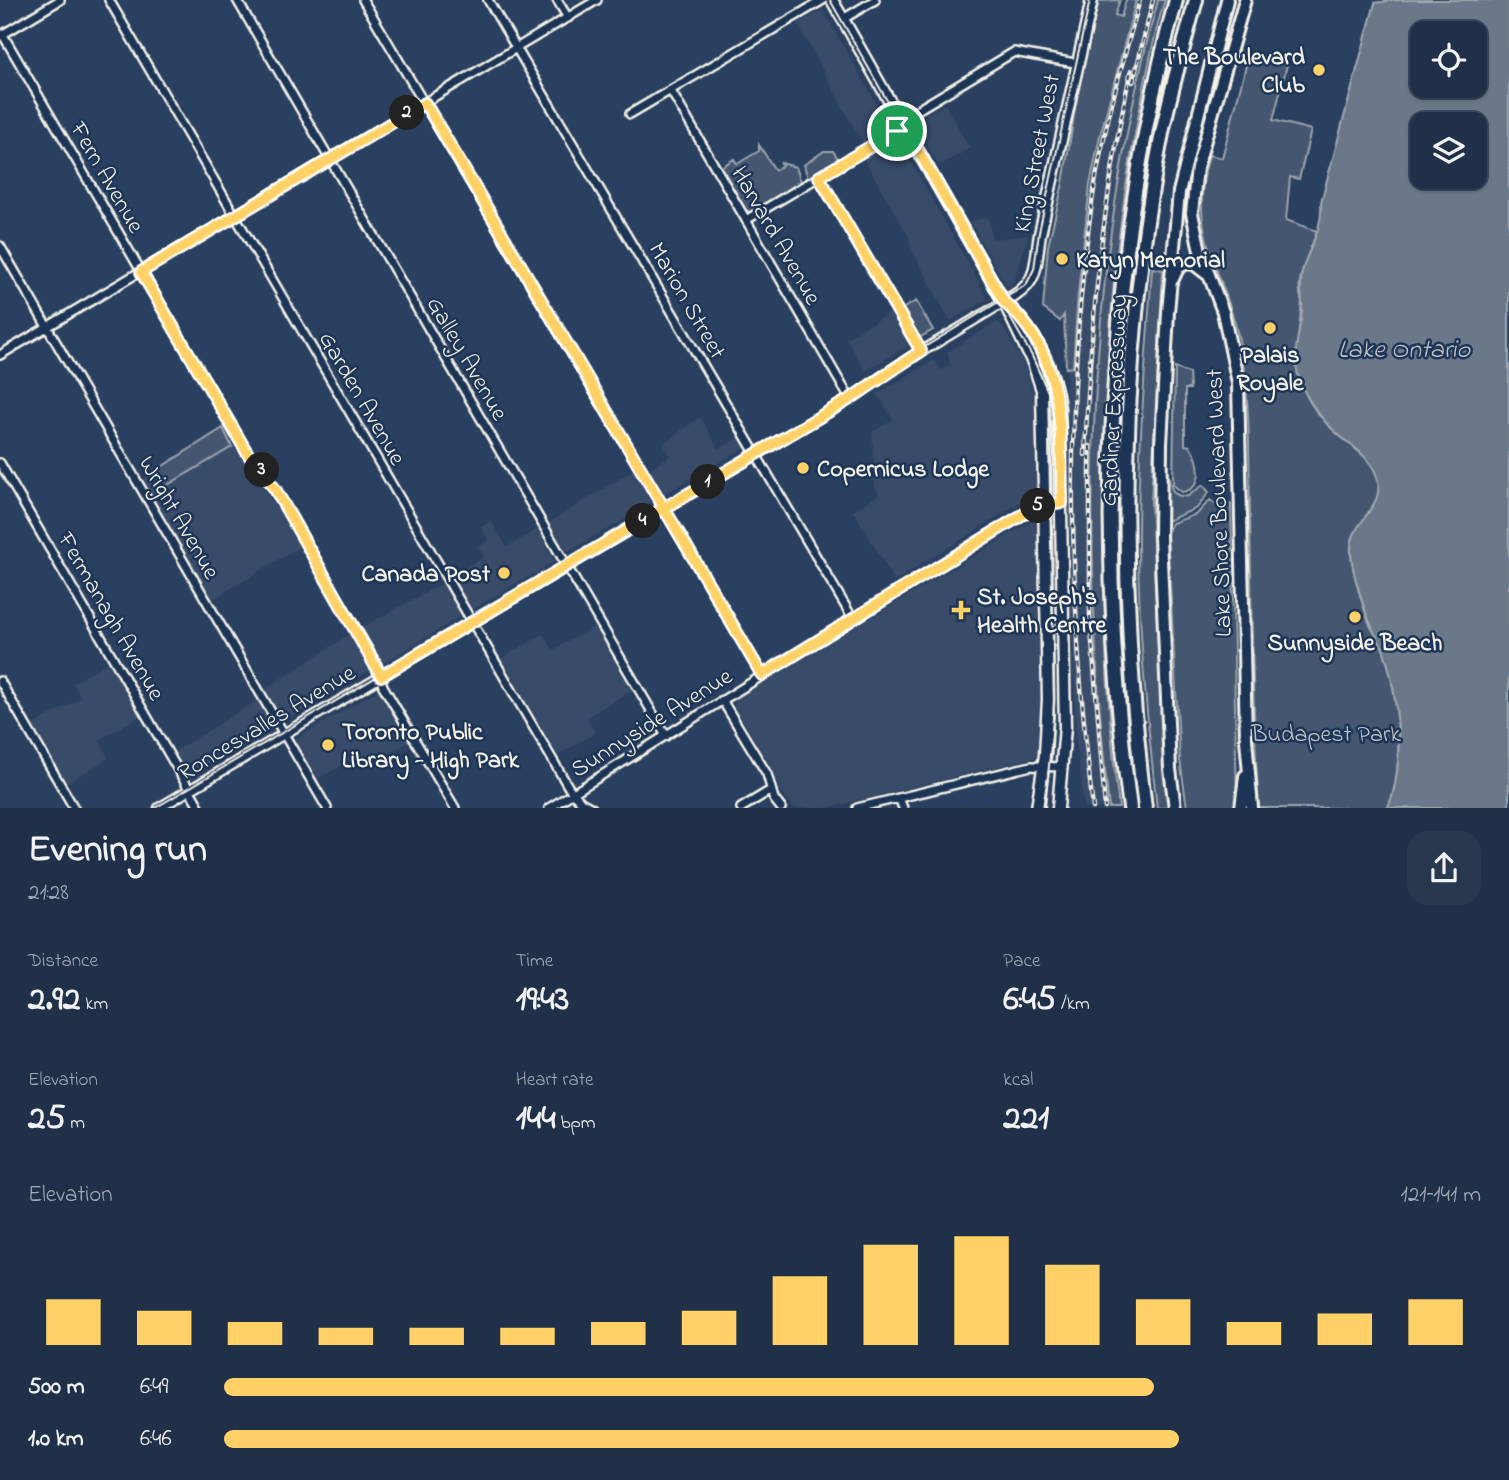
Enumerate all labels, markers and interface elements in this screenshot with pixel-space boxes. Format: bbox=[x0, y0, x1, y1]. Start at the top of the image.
map controls bbox=[1410, 21, 1487, 189]
button: locate bbox=[1410, 21, 1487, 98]
place label: The Boulevard Club bbox=[1163, 41, 1305, 104]
marker: The Boulevard Club bbox=[1311, 62, 1327, 78]
street label: King Street West bbox=[1006, 71, 1071, 236]
pin: 2 bbox=[390, 96, 424, 130]
text: 2 bbox=[402, 99, 411, 126]
pin bbox=[867, 101, 927, 161]
icon: arrive bbox=[878, 112, 916, 150]
button: layers bbox=[1410, 112, 1487, 189]
street label: Fern Avenue bbox=[59, 115, 152, 241]
street label: Harvard Avenue bbox=[721, 160, 829, 312]
street label: Marion Street bbox=[638, 236, 734, 366]
place label: Katyn Memorial bbox=[1076, 244, 1225, 280]
marker: Katyn Memorial bbox=[1054, 251, 1070, 267]
street label: Galley Avenue bbox=[415, 291, 516, 428]
street label: Gardiner Expressway bbox=[1092, 293, 1140, 507]
marker: Palais Royale bbox=[1262, 320, 1278, 336]
street label: Garden Avenue bbox=[308, 326, 413, 473]
water label: Lake Ontario bbox=[1338, 332, 1472, 370]
place label: Palais Royale bbox=[1237, 339, 1305, 403]
street label: Lake Shore Boulevard West bbox=[1198, 368, 1243, 638]
street label: Wright Avenue bbox=[128, 450, 227, 587]
pin: 3 bbox=[244, 452, 280, 488]
place label: Copernicus Lodge bbox=[817, 453, 990, 489]
text: 3 bbox=[258, 456, 265, 483]
marker: Copernicus Lodge bbox=[795, 460, 811, 476]
pin: 1 bbox=[690, 464, 726, 500]
text: 1 bbox=[704, 468, 711, 495]
pin: 5 bbox=[1020, 489, 1056, 524]
text: 5 bbox=[1032, 492, 1043, 519]
pin: 4 bbox=[626, 504, 660, 538]
text: 4 bbox=[639, 507, 646, 534]
street label: Fermanagh Avenue bbox=[47, 526, 172, 708]
place label: Canada Post bbox=[361, 558, 491, 593]
marker: Canada Post bbox=[496, 565, 512, 581]
place label: St. Joseph's Health Centre bbox=[977, 581, 1107, 644]
marker: St. Joseph's Health Centre bbox=[951, 600, 971, 620]
marker: Sunnyside Beach bbox=[1347, 609, 1363, 625]
place label: Sunnyside Beach bbox=[1268, 627, 1442, 663]
street label: Roncesvalles Avenue bbox=[172, 657, 363, 791]
street label: Sunnyside Avenue bbox=[565, 660, 741, 789]
place label: Toronto Public Library - High Park bbox=[342, 716, 519, 780]
park label: Budapest Park bbox=[1250, 718, 1401, 753]
marker: Toronto Public Library - High Park bbox=[320, 737, 336, 753]
text: Evening run bbox=[28, 823, 207, 879]
button: share bbox=[1407, 831, 1481, 905]
text: 21:28 bbox=[28, 877, 69, 910]
text: Distance bbox=[28, 948, 98, 975]
text: Time bbox=[516, 948, 553, 975]
text: Pace bbox=[1003, 948, 1040, 975]
text: 2.92 bbox=[28, 975, 80, 1026]
text: 19:43 bbox=[516, 975, 569, 1026]
text: 6:45 bbox=[1003, 975, 1056, 1026]
text: km bbox=[80, 991, 108, 1018]
text: /km bbox=[1056, 991, 1090, 1018]
text: Elevation bbox=[28, 1067, 98, 1094]
text: Heart rate bbox=[516, 1067, 594, 1094]
text: kcal bbox=[1003, 1067, 1034, 1094]
text: 25 bbox=[28, 1094, 65, 1145]
text: 144 bbox=[516, 1094, 556, 1145]
text: 221 bbox=[1003, 1094, 1049, 1145]
text: m bbox=[65, 1110, 85, 1137]
text: bpm bbox=[556, 1110, 596, 1137]
text: Elevation bbox=[28, 1179, 113, 1212]
text: 121–141 m bbox=[1401, 1179, 1481, 1212]
text: 500 m bbox=[28, 1371, 85, 1404]
text: 6:49 bbox=[140, 1371, 168, 1404]
text: 1.0 km bbox=[28, 1423, 84, 1456]
text: 6:46 bbox=[140, 1423, 172, 1456]

